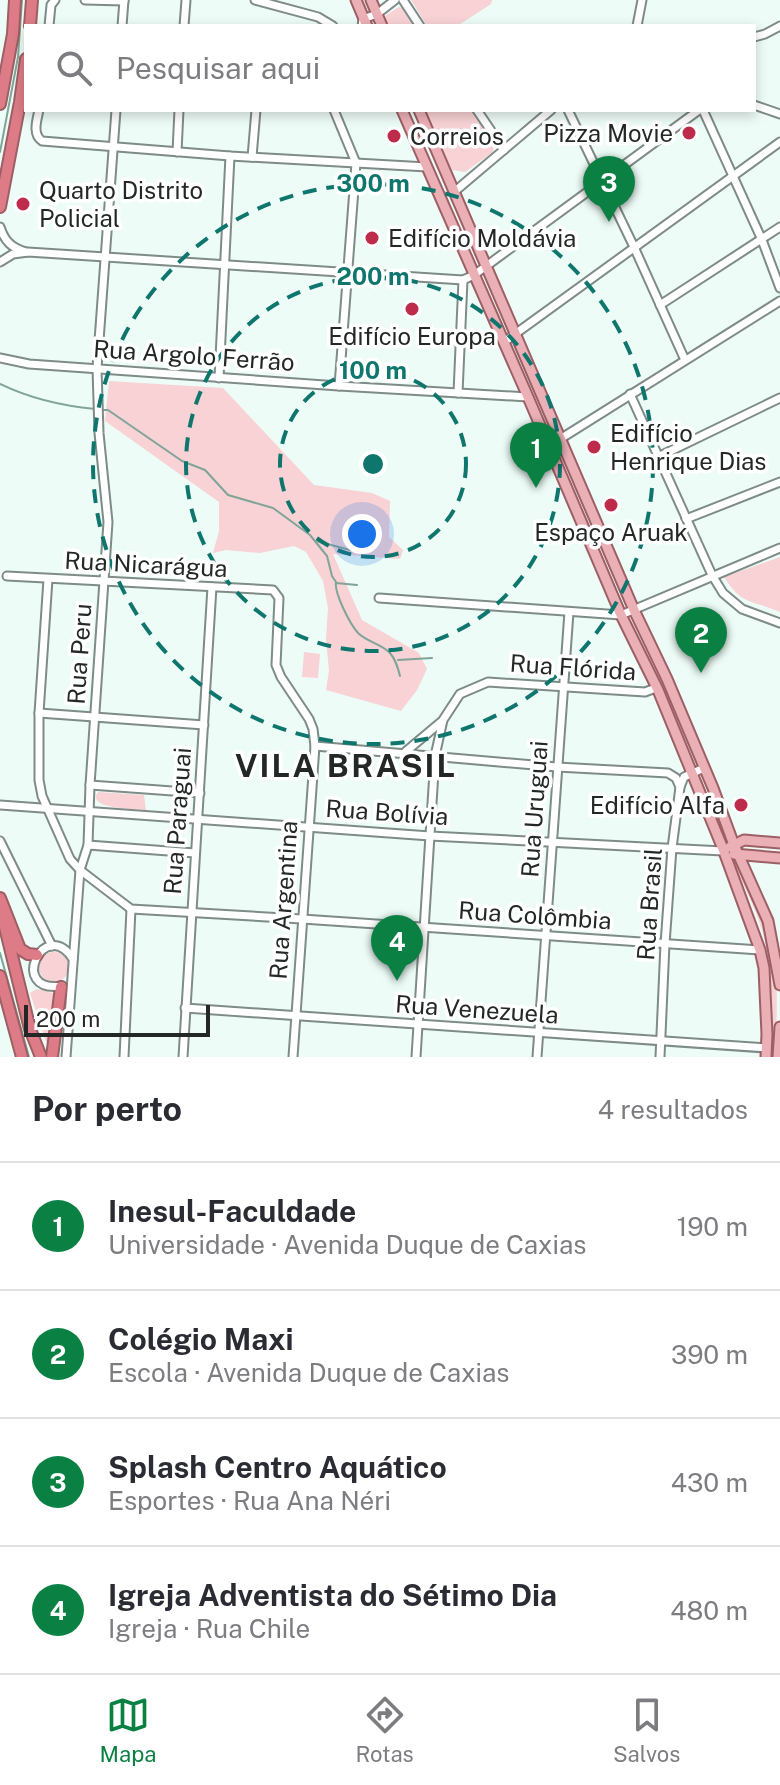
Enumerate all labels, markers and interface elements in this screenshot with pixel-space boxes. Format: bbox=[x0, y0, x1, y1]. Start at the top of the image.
search box bbox=[24, 24, 756, 112]
icon: search bbox=[52, 46, 96, 90]
text: Pesquisar aqui bbox=[116, 50, 320, 86]
place label: Pizza Movie bbox=[543, 119, 673, 147]
place label: Correios bbox=[410, 122, 504, 150]
marker: Pizza Movie bbox=[680, 124, 698, 142]
marker: Correios bbox=[385, 127, 403, 145]
pin: 3 bbox=[583, 156, 635, 222]
text: 300 m bbox=[336, 169, 410, 197]
place label: Quarto Distrito Policial bbox=[39, 176, 203, 232]
marker: Quarto Distrito Policial bbox=[14, 195, 32, 213]
place label: Edifício Moldávia bbox=[388, 224, 576, 252]
marker: Edifício Moldávia bbox=[363, 229, 381, 247]
text: 200 m bbox=[336, 262, 410, 290]
marker: Edifício Europa bbox=[403, 300, 421, 318]
place label: Edifício Europa bbox=[328, 322, 496, 350]
street label: Rua Argolo Ferrão bbox=[92, 334, 296, 376]
text: 100 m bbox=[339, 356, 407, 384]
place label: Edifício Henrique Dias bbox=[610, 419, 766, 475]
pin: 1 bbox=[510, 422, 562, 488]
marker: Edifício Henrique Dias bbox=[585, 438, 603, 456]
centre of rings bbox=[359, 450, 387, 478]
marker: Espaço Aruak bbox=[602, 496, 620, 514]
your location bbox=[342, 514, 382, 554]
place label: Espaço Aruak bbox=[534, 518, 688, 546]
street label: Rua Nicarágua bbox=[64, 546, 228, 582]
street label: Rua Peru bbox=[62, 603, 96, 705]
pin: 2 bbox=[675, 607, 727, 673]
street label: Rua Flórida bbox=[509, 649, 637, 685]
street label: Rua Uruguai bbox=[515, 740, 553, 878]
street label: Rua Paraguai bbox=[158, 747, 196, 895]
district label: VILA BRASIL bbox=[235, 747, 457, 784]
place label: Edifício Alfa bbox=[590, 791, 725, 819]
street label: Rua Bolívia bbox=[325, 794, 449, 830]
marker: Edifício Alfa bbox=[732, 796, 750, 814]
street label: Rua Argentina bbox=[263, 820, 303, 980]
street label: Rua Brasil bbox=[631, 847, 667, 961]
street label: Rua Colômbia bbox=[457, 896, 613, 934]
pin: 4 bbox=[371, 915, 423, 981]
street label: Rua Venezuela bbox=[394, 989, 560, 1029]
scale bar bbox=[24, 1001, 210, 1037]
text: 200 m bbox=[36, 1006, 100, 1032]
text: Por perto bbox=[32, 1089, 182, 1129]
text: 4 resultados bbox=[598, 1094, 748, 1125]
text: Inesul-Faculdade bbox=[108, 1193, 356, 1229]
text: 1 bbox=[52, 1211, 64, 1242]
text: 190 m bbox=[677, 1211, 748, 1242]
text: Universidade · Avenida Duque de Caxias bbox=[108, 1229, 586, 1260]
text: Colégio Maxi bbox=[108, 1321, 294, 1357]
text: 2 bbox=[50, 1339, 66, 1370]
text: 390 m bbox=[671, 1339, 748, 1370]
text: Escola · Avenida Duque de Caxias bbox=[108, 1357, 509, 1388]
text: Splash Centro Aquático bbox=[108, 1449, 447, 1485]
text: 3 bbox=[49, 1467, 67, 1498]
text: 430 m bbox=[671, 1467, 748, 1498]
text: Esportes · Rua Ana Néri bbox=[108, 1485, 391, 1516]
text: Igreja Adventista do Sétimo Dia bbox=[108, 1577, 557, 1613]
text: 4 bbox=[49, 1595, 67, 1626]
text: 480 m bbox=[670, 1595, 748, 1626]
text: Igreja · Rua Chile bbox=[108, 1613, 310, 1644]
tab: Mapa bbox=[100, 1693, 156, 1767]
tab: Rotas bbox=[356, 1693, 414, 1767]
tab: Salvos bbox=[613, 1693, 680, 1767]

